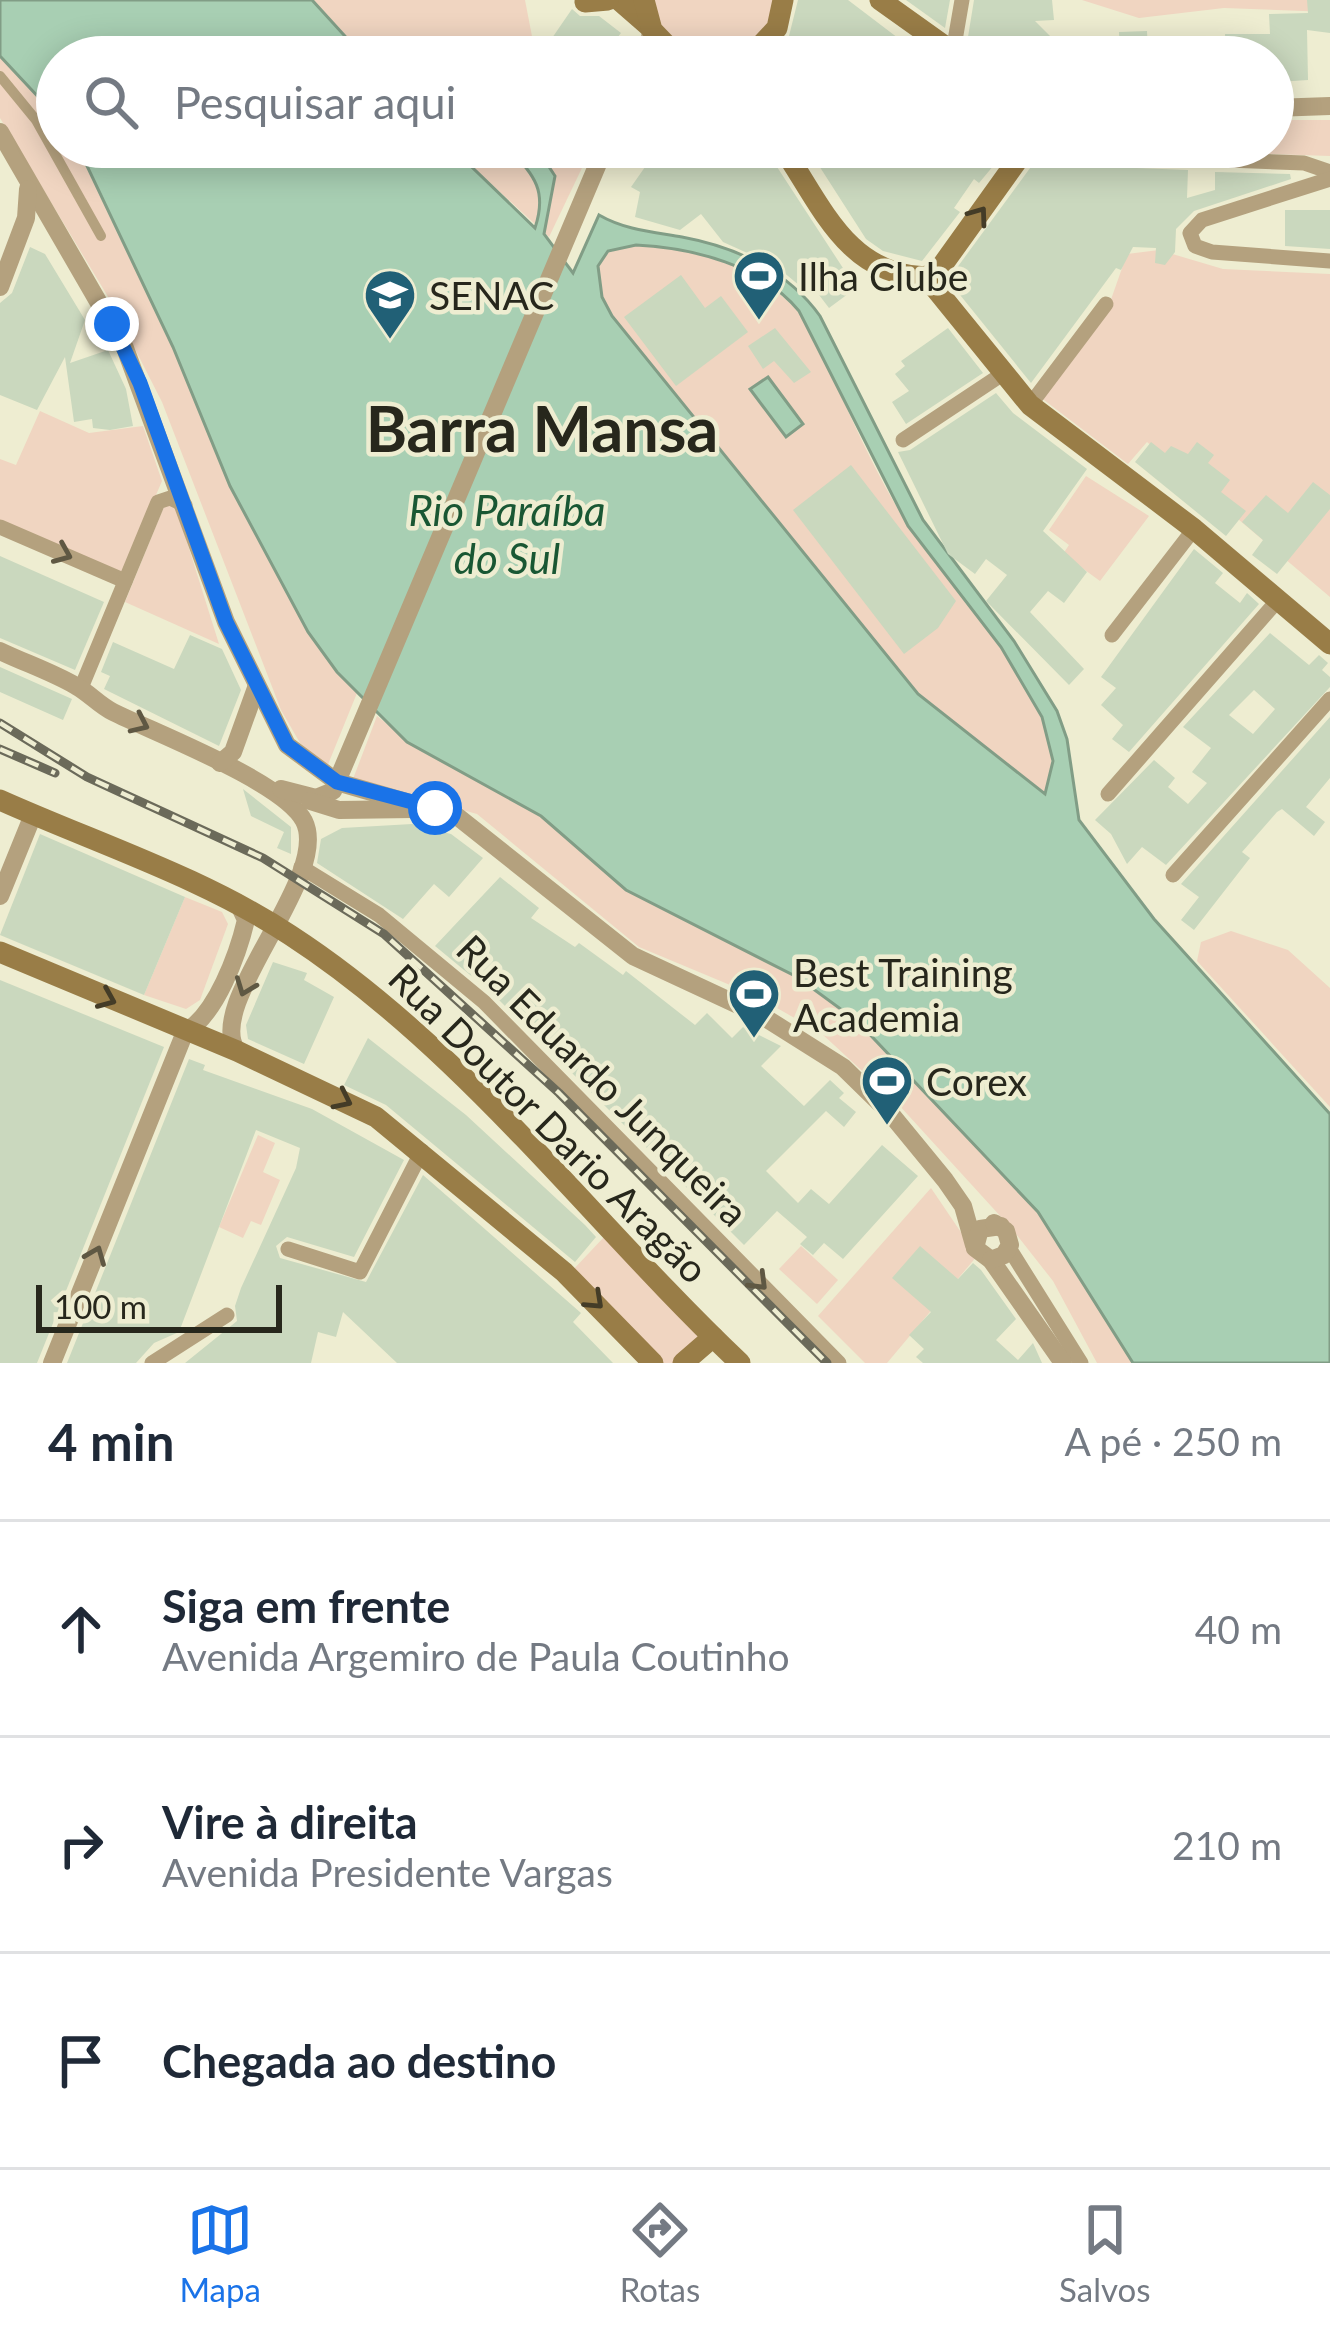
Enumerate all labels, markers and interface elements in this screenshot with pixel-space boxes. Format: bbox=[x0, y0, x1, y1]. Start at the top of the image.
search box bbox=[36, 36, 1294, 168]
icon: search bbox=[78, 69, 144, 135]
text: Pesquisar aqui bbox=[174, 75, 456, 129]
one-way arrow bbox=[965, 206, 987, 228]
sports icon: Ilha Clube bbox=[731, 248, 787, 322]
place label: Ilha Clube bbox=[798, 253, 968, 299]
school or university icon: SENAC bbox=[362, 267, 418, 341]
place label: SENAC bbox=[429, 272, 554, 318]
route end bbox=[85, 297, 139, 351]
district label: Barra Mansa bbox=[366, 390, 718, 465]
water label: Rio Paraíba do Sul bbox=[408, 485, 606, 583]
one-way arrow bbox=[51, 540, 72, 564]
one-way arrow bbox=[128, 710, 149, 733]
route start bbox=[408, 781, 462, 835]
street label: Rua Eduardo Junqueira bbox=[448, 925, 758, 1235]
place label: Best Training Academia bbox=[793, 949, 1013, 1040]
street label: Rua Doutor Dario Aragão bbox=[380, 954, 718, 1292]
sports icon: Best Training Academia bbox=[726, 966, 782, 1040]
one-way arrow bbox=[235, 976, 259, 997]
one-way arrow bbox=[95, 984, 117, 1008]
sports icon: Corex bbox=[859, 1053, 915, 1127]
place label: Corex bbox=[926, 1058, 1027, 1104]
one-way arrow bbox=[331, 1086, 352, 1110]
one-way arrow bbox=[82, 1245, 107, 1266]
one-way arrow bbox=[745, 1268, 767, 1290]
scale bar bbox=[36, 1279, 282, 1332]
text: 100 m bbox=[54, 1286, 147, 1326]
one-way arrow bbox=[581, 1286, 603, 1308]
text: 4 min bbox=[48, 1411, 174, 1472]
text: A pé · 250 m bbox=[1064, 1418, 1282, 1464]
text: Siga em frente bbox=[162, 1579, 450, 1633]
icon: ahead bbox=[48, 1596, 114, 1662]
text: 40 m bbox=[1195, 1606, 1282, 1652]
text: Avenida Argemiro de Paula Coutinho bbox=[162, 1633, 790, 1679]
text: Vire à direita bbox=[162, 1795, 418, 1849]
icon: right bbox=[48, 1812, 114, 1878]
text: 210 m bbox=[1172, 1822, 1282, 1868]
text: Avenida Presidente Vargas bbox=[162, 1849, 613, 1895]
icon: arrive bbox=[48, 2028, 114, 2094]
text: Chegada ao destino bbox=[162, 2034, 556, 2088]
tab: Mapa bbox=[179, 2197, 261, 2309]
tab: Rotas bbox=[620, 2197, 700, 2309]
tab: Salvos bbox=[1059, 2197, 1151, 2309]

